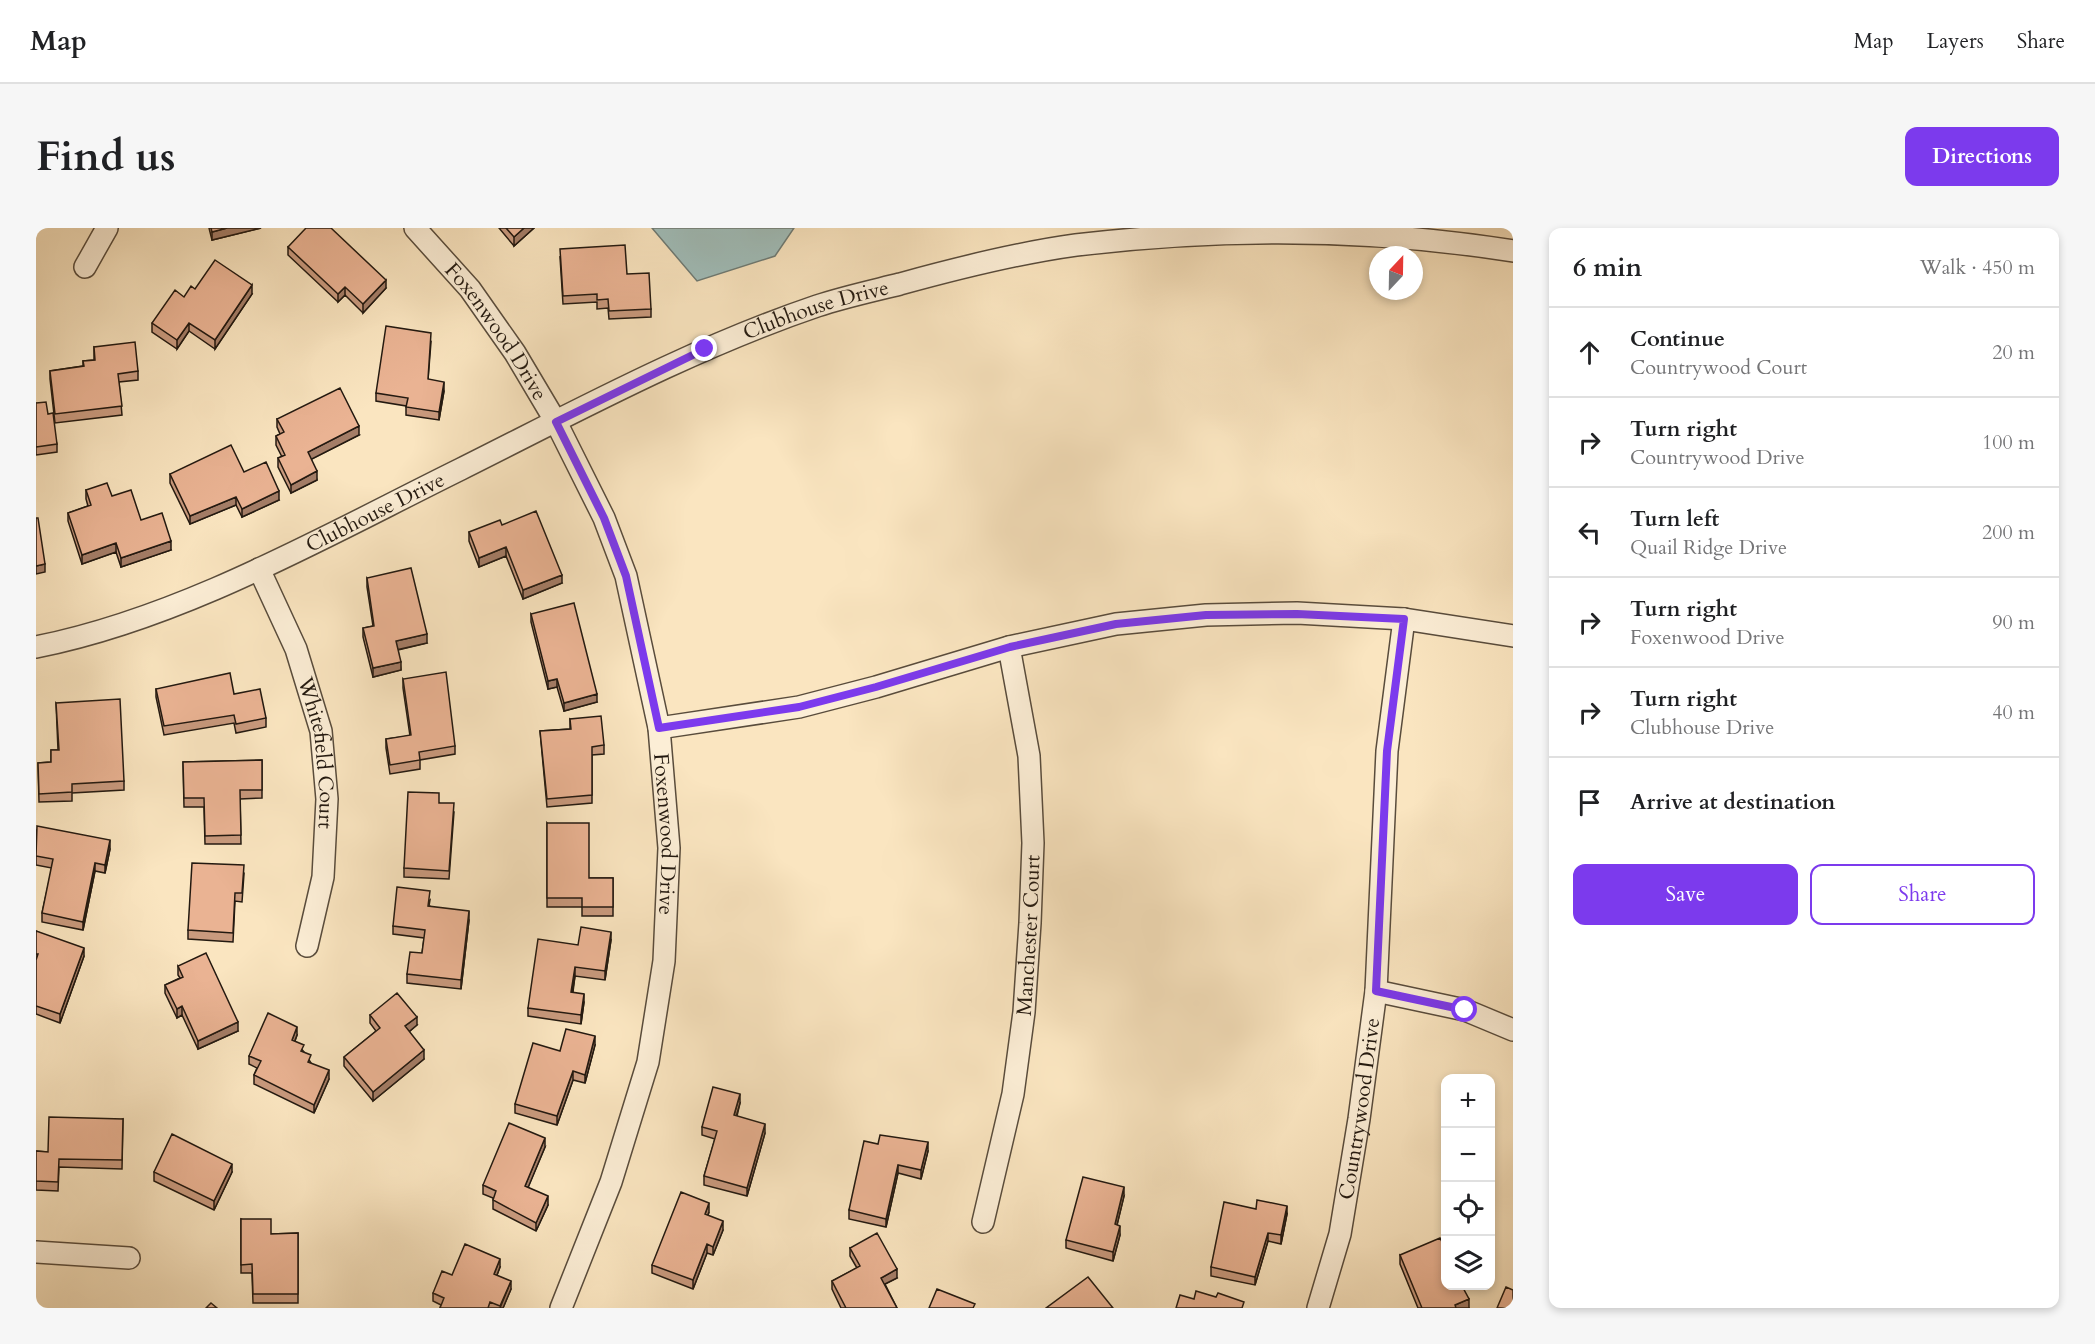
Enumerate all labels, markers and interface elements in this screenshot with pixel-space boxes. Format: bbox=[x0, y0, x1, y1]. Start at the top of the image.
text: Map bbox=[30, 22, 87, 60]
text: Map bbox=[1854, 27, 1894, 56]
text: Layers bbox=[1927, 27, 1984, 56]
text: Share bbox=[2017, 27, 2065, 56]
button: Directions bbox=[1905, 127, 2059, 186]
text: Find us bbox=[36, 128, 176, 185]
north arrow bbox=[1369, 246, 1423, 300]
text: 6 min bbox=[1573, 250, 1642, 285]
text: Walk · 450 m bbox=[1920, 254, 2035, 281]
street label: Foxenwood Drive bbox=[438, 256, 554, 406]
street label: Clubhouse Drive bbox=[739, 273, 892, 347]
text: Continue bbox=[1630, 324, 1725, 354]
route end bbox=[691, 335, 717, 361]
icon: ahead bbox=[1573, 336, 1606, 369]
text: 20 m bbox=[1992, 339, 2035, 366]
text: Countrywood Court bbox=[1630, 354, 1807, 381]
text: Turn right bbox=[1630, 414, 1737, 444]
icon: right bbox=[1573, 426, 1606, 459]
text: 100 m bbox=[1982, 429, 2035, 456]
text: Countrywood Drive bbox=[1630, 444, 1805, 471]
street label: Clubhouse Drive bbox=[301, 465, 449, 559]
text: Turn left bbox=[1630, 504, 1719, 534]
icon: left bbox=[1573, 516, 1606, 549]
text: 200 m bbox=[1982, 519, 2035, 546]
text: Quail Ridge Drive bbox=[1630, 534, 1787, 561]
text: Turn right bbox=[1630, 594, 1737, 624]
icon: right bbox=[1573, 606, 1606, 639]
text: 90 m bbox=[1992, 609, 2035, 636]
text: Foxenwood Drive bbox=[1630, 624, 1785, 651]
street label: Whitefield Court bbox=[291, 673, 342, 830]
text: Turn right bbox=[1630, 684, 1737, 714]
icon: right bbox=[1573, 696, 1606, 729]
text: 40 m bbox=[1992, 699, 2035, 726]
text: Clubhouse Drive bbox=[1630, 714, 1774, 741]
street label: Foxenwood Drive bbox=[647, 752, 684, 916]
icon: arrive bbox=[1573, 786, 1606, 819]
text: Arrive at destination bbox=[1630, 787, 1835, 817]
street label: Manchester Court bbox=[1009, 854, 1047, 1017]
button: Save bbox=[1573, 864, 1798, 925]
button: Share bbox=[1810, 864, 2035, 925]
route start bbox=[1451, 996, 1477, 1022]
street label: Countrywood Drive bbox=[1331, 1016, 1387, 1202]
map controls bbox=[1441, 1074, 1495, 1290]
button: + bbox=[1441, 1074, 1495, 1128]
button: − bbox=[1441, 1128, 1495, 1182]
button: locate bbox=[1441, 1182, 1495, 1236]
button: layers bbox=[1441, 1236, 1495, 1290]

